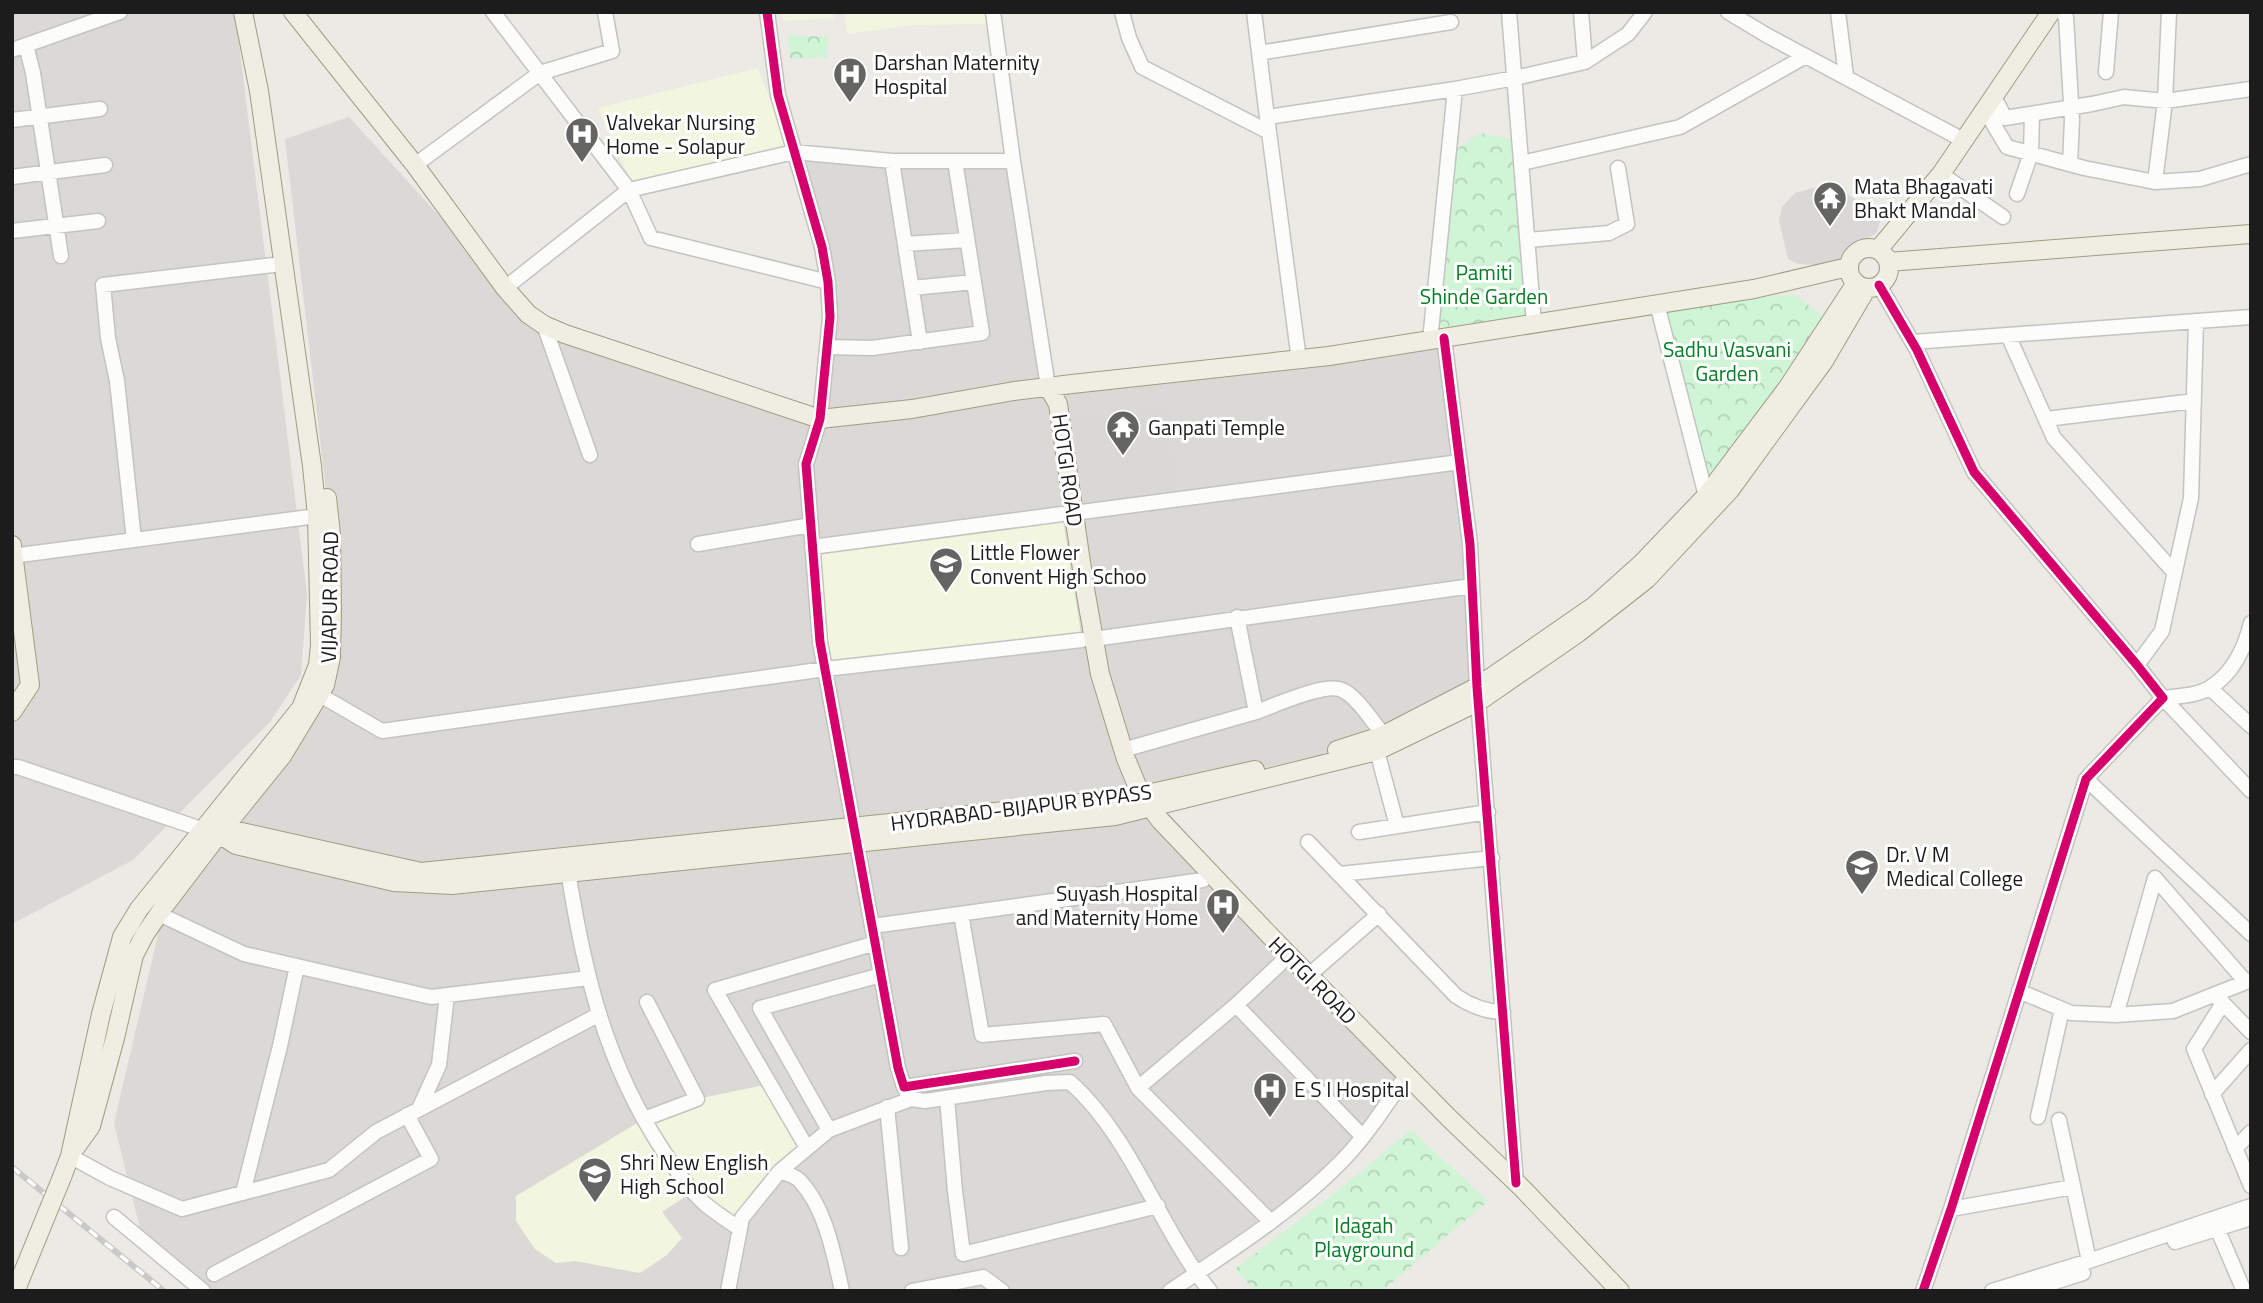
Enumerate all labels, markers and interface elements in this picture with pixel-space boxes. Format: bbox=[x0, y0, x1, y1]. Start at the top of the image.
place label: Darshan Maternity Hospital bbox=[874, 46, 1040, 102]
hospital icon: Darshan Maternity Hospital bbox=[831, 55, 869, 104]
place label: Valvekar Nursing Home - Solapur bbox=[606, 106, 755, 162]
hospital icon: Valvekar Nursing Home - Solapur bbox=[563, 115, 601, 164]
place label: Mata Bhagavati Bhakt Mandal bbox=[1854, 170, 1993, 226]
temple icon: Mata Bhagavati Bhakt Mandal bbox=[1811, 179, 1849, 228]
park label: Pamiti Shinde Garden bbox=[1420, 256, 1548, 312]
park label: Sadhu Vasvani Garden bbox=[1663, 333, 1791, 389]
temple icon: Ganpati Temple bbox=[1104, 408, 1142, 457]
place label: Ganpati Temple bbox=[1148, 411, 1285, 443]
street label: HOTGI ROAD bbox=[1044, 412, 1092, 528]
street label: VIJAPUR ROAD bbox=[312, 531, 346, 663]
place label: Little Flower Convent High Schoo bbox=[970, 536, 1147, 592]
school or university icon: Little Flower Convent High Schoo bbox=[927, 545, 965, 594]
street label: HYDRABAD-BIJAPUR BYPASS bbox=[889, 775, 1153, 839]
place label: Dr. V M Medical College bbox=[1886, 838, 2023, 894]
school or university icon: Dr. V M Medical College bbox=[1843, 847, 1881, 896]
place label: Suyash Hospital and Maternity Home bbox=[1016, 877, 1198, 933]
hospital icon: Suyash Hospital and Maternity Home bbox=[1204, 886, 1242, 935]
street label: HOTGI ROAD bbox=[1262, 929, 1364, 1031]
hospital icon: E S I Hospital bbox=[1251, 1070, 1289, 1119]
place label: E S I Hospital bbox=[1294, 1073, 1409, 1105]
place label: Shri New English High School bbox=[620, 1146, 769, 1202]
school or university icon: Shri New English High School bbox=[576, 1155, 614, 1204]
park label: Idagah Playground bbox=[1314, 1209, 1414, 1265]

